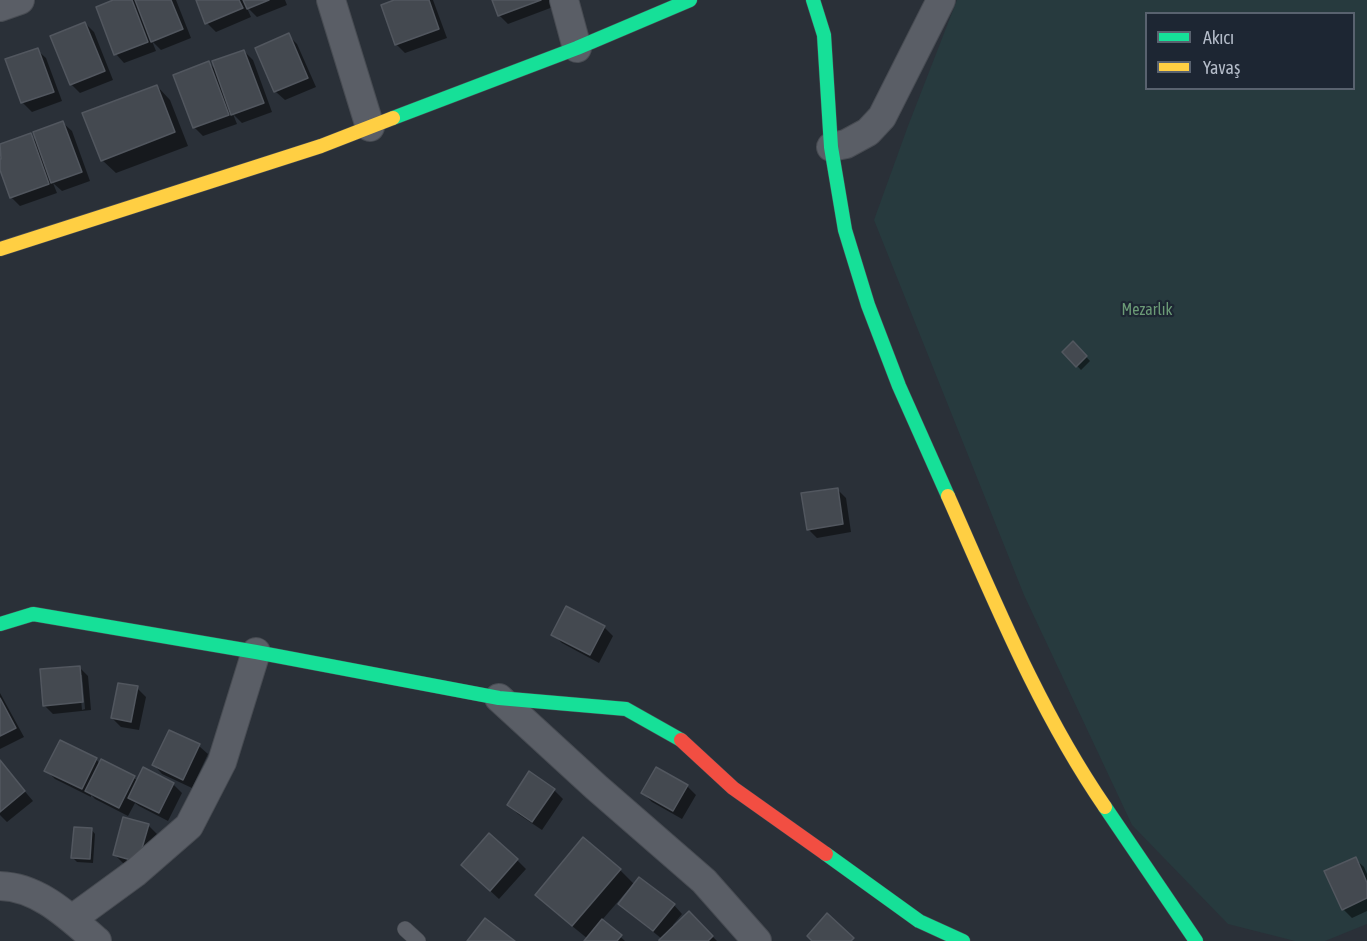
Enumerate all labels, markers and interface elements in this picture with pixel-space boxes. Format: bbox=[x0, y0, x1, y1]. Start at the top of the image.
legend bbox=[1145, 12, 1355, 90]
text: Akıcı bbox=[1203, 27, 1234, 48]
text: Yavaş bbox=[1203, 57, 1240, 78]
park label: Mezarlık bbox=[1122, 300, 1172, 320]

